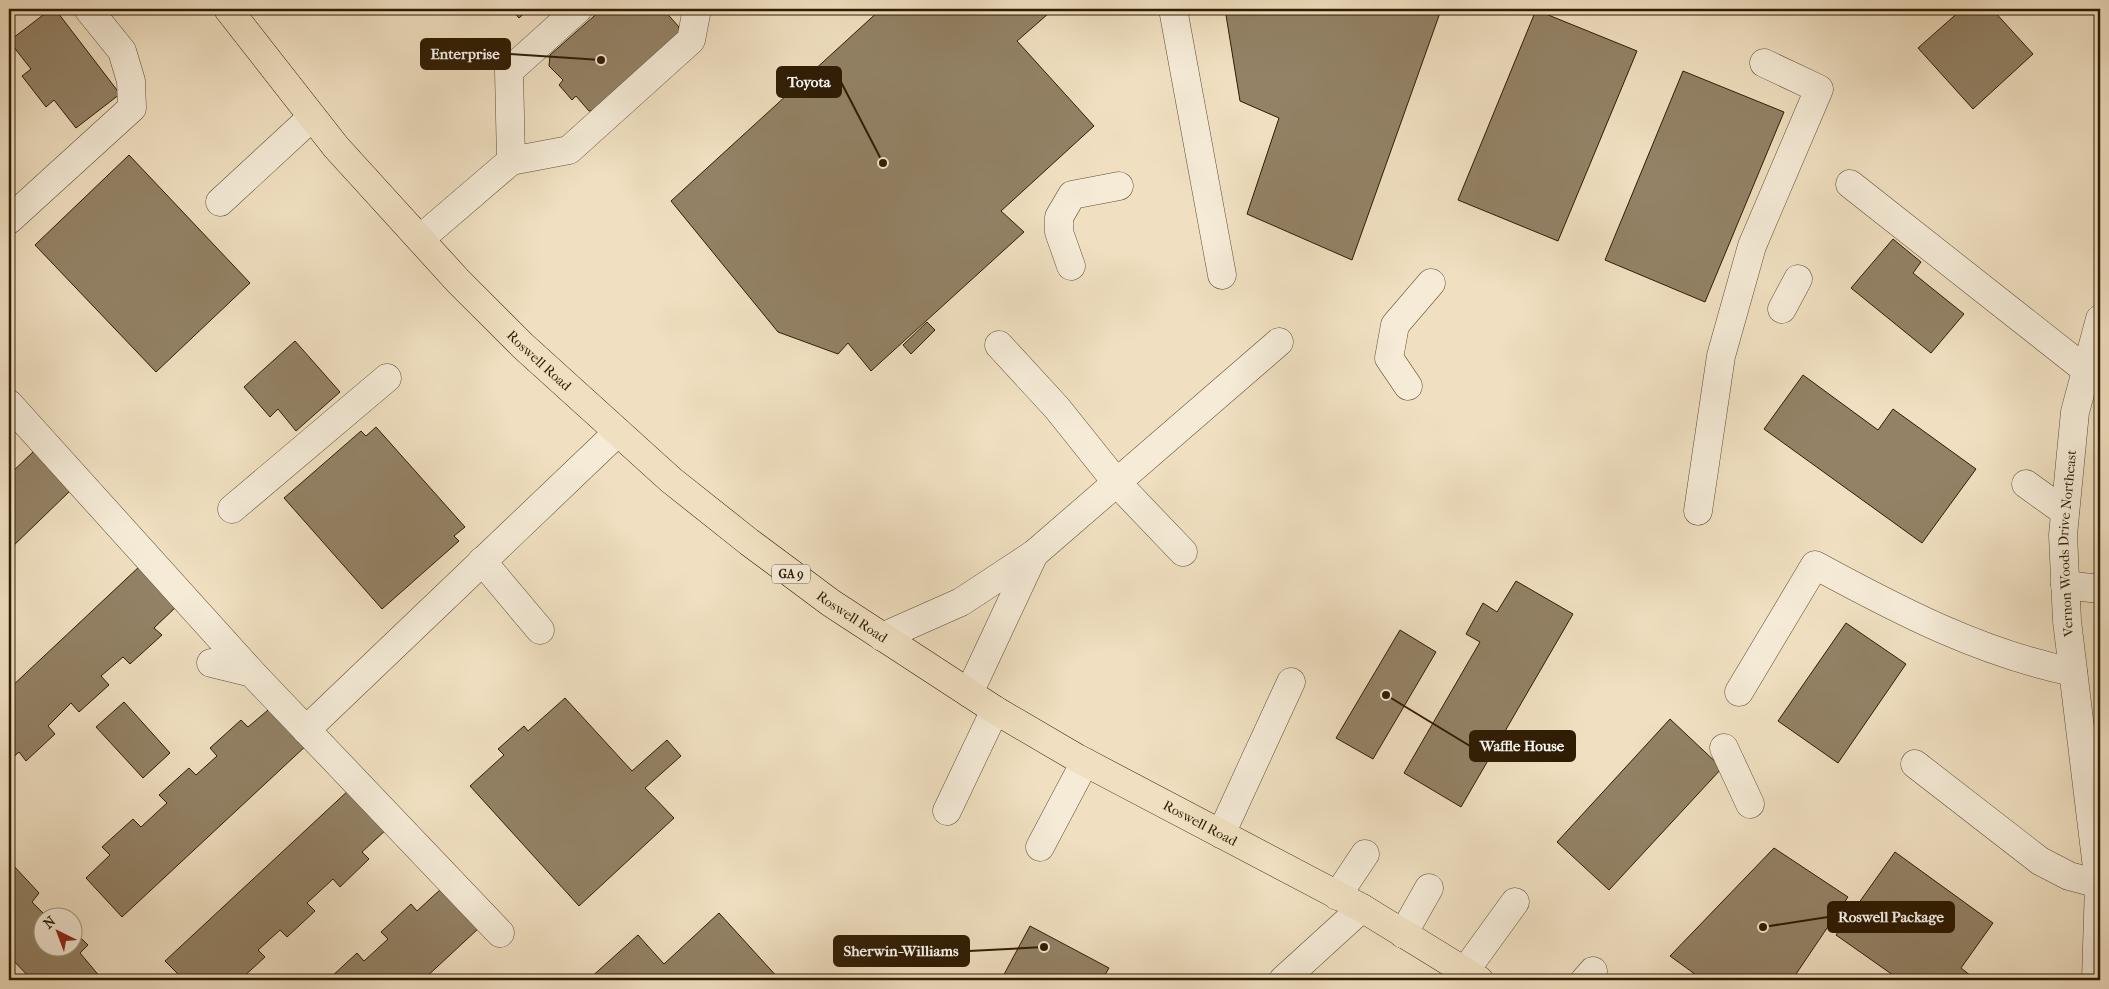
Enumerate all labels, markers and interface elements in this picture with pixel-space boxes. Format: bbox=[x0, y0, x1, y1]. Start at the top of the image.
callout: Enterprise bbox=[421, 39, 510, 69]
text: Enterprise bbox=[430, 45, 500, 63]
callout: Toyota bbox=[777, 67, 841, 97]
text: Toyota bbox=[786, 73, 832, 91]
street label: Roswell Road bbox=[503, 327, 575, 395]
street label: Vernon Woods Drive Northeast bbox=[2055, 449, 2080, 639]
road number: GA 9 bbox=[772, 564, 810, 584]
street label: Roswell Road bbox=[813, 587, 891, 647]
callout: Waffle House bbox=[1470, 731, 1575, 761]
text: Waffle House bbox=[1479, 737, 1565, 755]
street label: Roswell Road bbox=[1160, 797, 1240, 850]
callout: Roswell Package bbox=[1828, 902, 1954, 932]
north arrow bbox=[32, 906, 82, 956]
text: Roswell Package bbox=[1838, 908, 1945, 926]
text: N bbox=[40, 913, 60, 933]
callout: Sherwin-Williams bbox=[834, 936, 969, 966]
text: Sherwin-Williams bbox=[844, 942, 959, 960]

